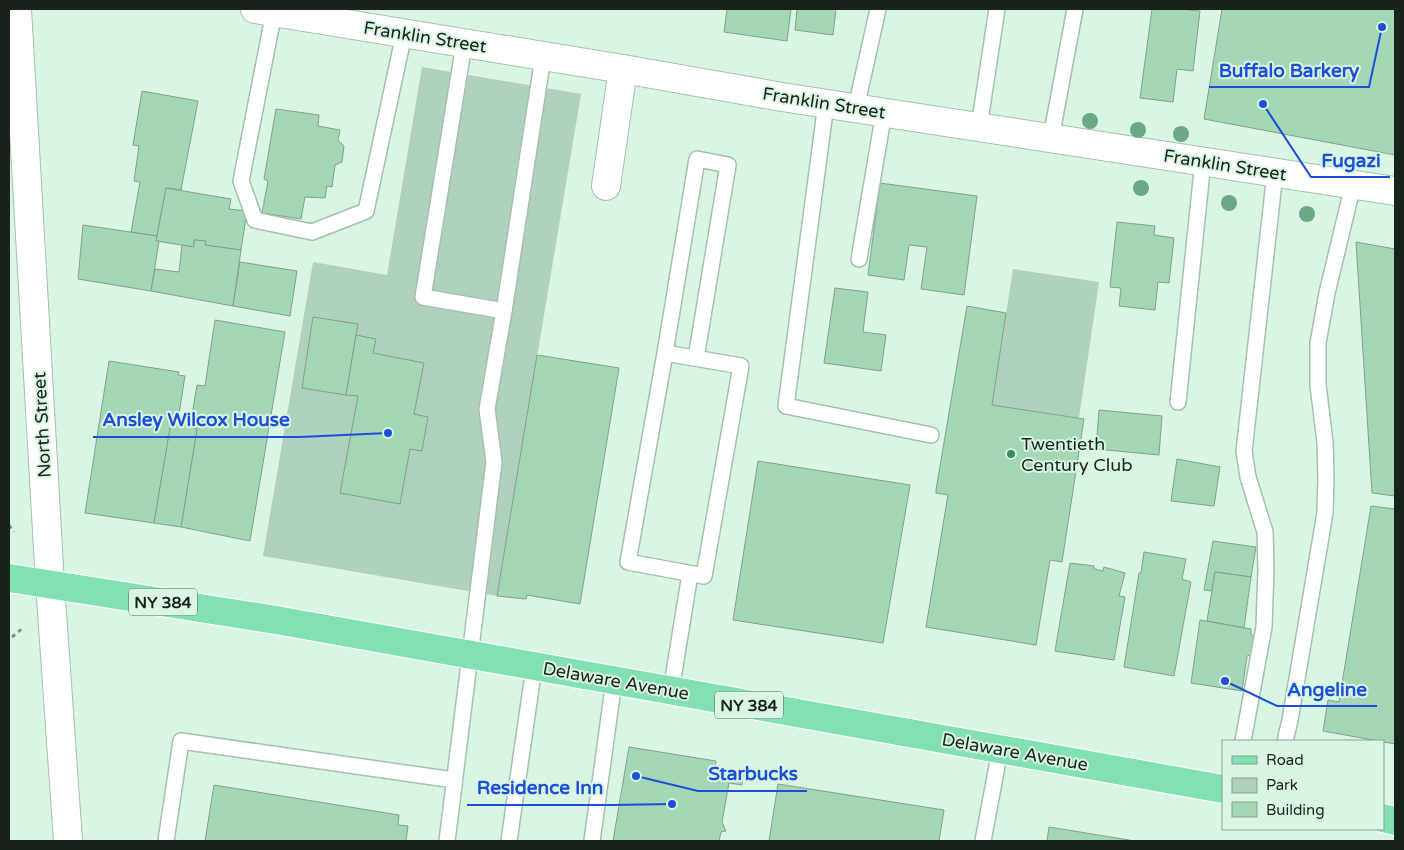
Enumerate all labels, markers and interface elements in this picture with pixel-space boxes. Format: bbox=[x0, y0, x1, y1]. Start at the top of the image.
street label: Franklin Street bbox=[362, 16, 488, 58]
callout: Buffalo Barkery bbox=[1209, 53, 1369, 87]
text: Buffalo Barkery bbox=[1219, 60, 1360, 83]
street label: Franklin Street bbox=[761, 82, 887, 124]
callout: Fugazi bbox=[1311, 143, 1390, 177]
street label: Franklin Street bbox=[1162, 144, 1288, 186]
text: Fugazi bbox=[1321, 150, 1381, 173]
street label: North Street bbox=[28, 371, 56, 479]
callout: Ansley Wilcox House bbox=[93, 403, 300, 437]
text: Ansley Wilcox House bbox=[102, 409, 290, 432]
place label: Twentieth Century Club bbox=[1021, 433, 1133, 476]
marker: Twentieth Century Club bbox=[1005, 448, 1017, 460]
road number: NY 384 bbox=[129, 588, 197, 616]
street label: Delaware Avenue bbox=[541, 657, 691, 705]
callout: Angeline bbox=[1277, 672, 1377, 706]
text: Angeline bbox=[1287, 679, 1367, 702]
road number: NY 384 bbox=[715, 692, 783, 718]
street label: Delaware Avenue bbox=[940, 728, 1090, 776]
legend bbox=[1222, 740, 1384, 830]
text: Road bbox=[1266, 751, 1304, 769]
callout: Starbucks bbox=[698, 757, 807, 791]
text: Starbucks bbox=[708, 763, 798, 785]
callout: Residence Inn bbox=[467, 771, 613, 805]
text: Park bbox=[1266, 776, 1298, 794]
text: Residence Inn bbox=[477, 777, 603, 799]
text: Building bbox=[1266, 801, 1325, 819]

